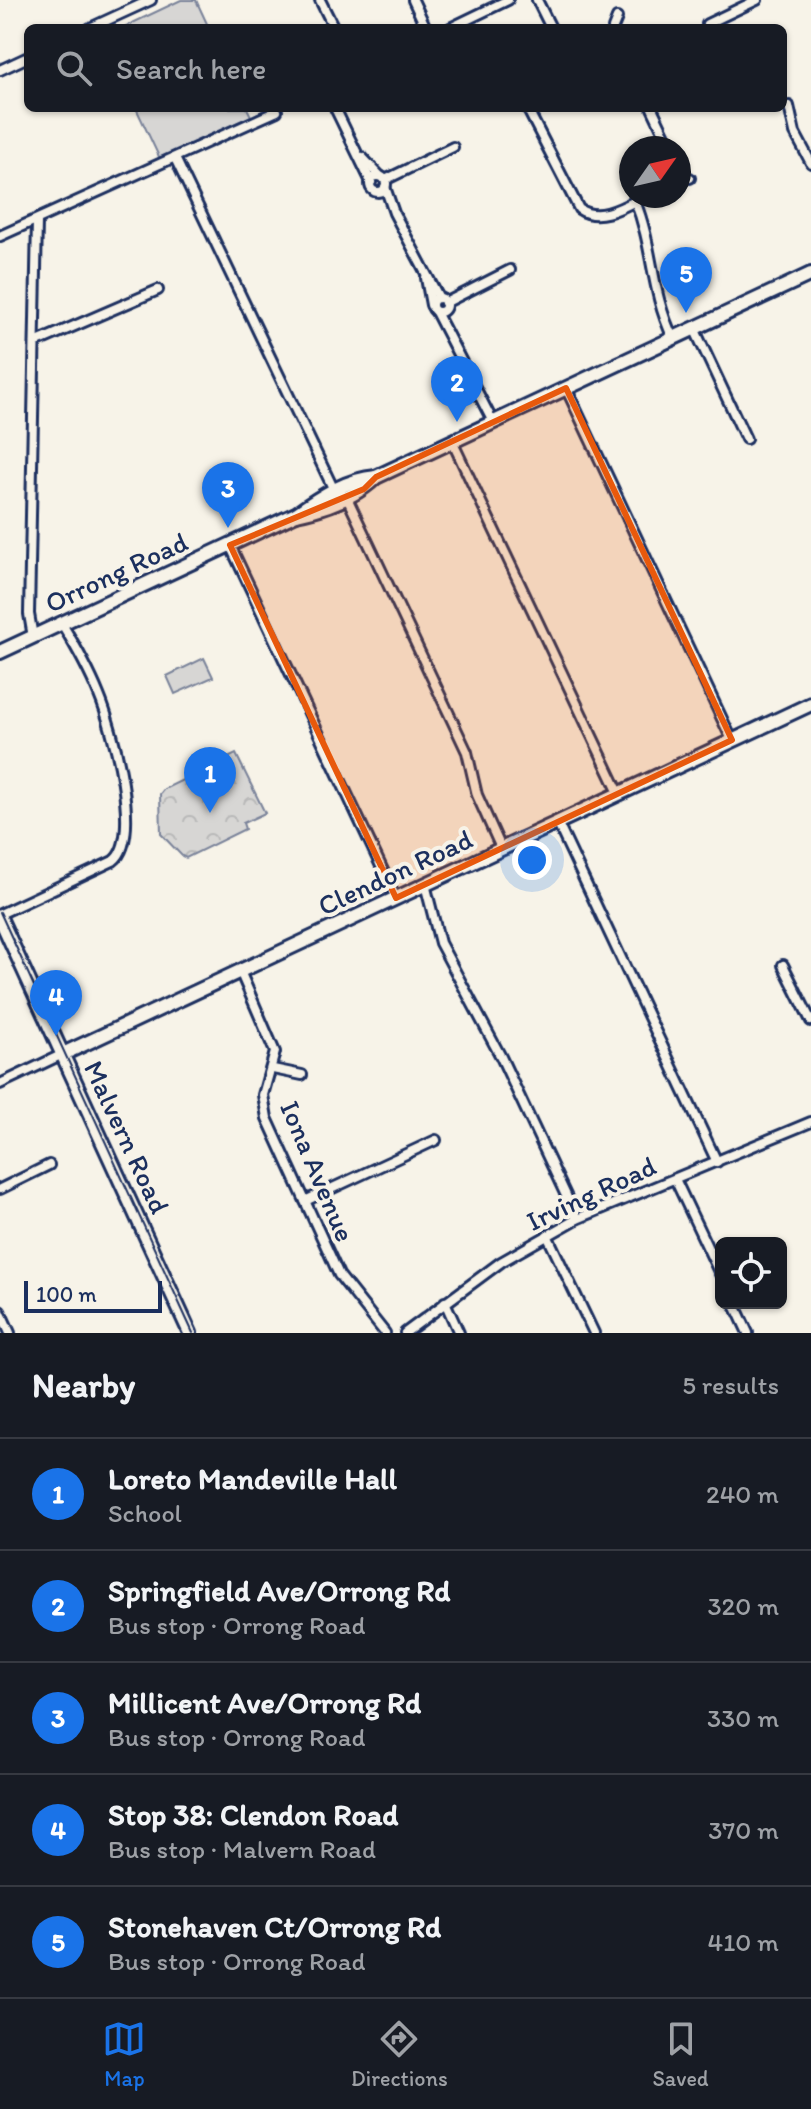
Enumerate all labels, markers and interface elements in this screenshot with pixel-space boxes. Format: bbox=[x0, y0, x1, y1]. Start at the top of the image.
search box bbox=[24, 24, 787, 112]
icon: search bbox=[52, 46, 96, 90]
text: Search here bbox=[116, 50, 266, 87]
north arrow bbox=[619, 136, 691, 208]
pin: 5 bbox=[660, 247, 712, 313]
pin: 2 bbox=[431, 356, 483, 422]
pin: 3 bbox=[202, 462, 254, 528]
street label: Orrong Road bbox=[39, 524, 193, 620]
pin: 1 bbox=[184, 747, 236, 813]
street label: Clendon Road bbox=[312, 821, 478, 923]
your location bbox=[512, 840, 552, 880]
pin: 4 bbox=[30, 970, 82, 1036]
street label: Malvern Road bbox=[77, 1055, 177, 1219]
street label: Iona Avenue bbox=[273, 1095, 363, 1247]
street label: Irving Road bbox=[521, 1148, 661, 1238]
map controls bbox=[715, 1237, 787, 1309]
button: locate bbox=[715, 1237, 787, 1309]
scale bar bbox=[24, 1277, 162, 1313]
text: 100 m bbox=[36, 1281, 97, 1308]
text: Nearby bbox=[32, 1365, 135, 1406]
text: 5 results bbox=[682, 1369, 779, 1401]
text: Loreto Mandeville Hall bbox=[108, 1460, 397, 1497]
text: 1 bbox=[52, 1478, 64, 1510]
text: 240 m bbox=[706, 1478, 779, 1510]
text: School bbox=[108, 1497, 182, 1529]
text: Springfield Ave/Orrong Rd bbox=[108, 1572, 450, 1609]
text: 2 bbox=[51, 1590, 65, 1622]
text: 320 m bbox=[707, 1590, 779, 1622]
text: Bus stop · Orrong Road bbox=[108, 1609, 365, 1641]
text: Millicent Ave/Orrong Rd bbox=[108, 1684, 421, 1721]
text: 3 bbox=[51, 1702, 65, 1734]
text: 330 m bbox=[707, 1702, 779, 1734]
text: Bus stop · Orrong Road bbox=[108, 1721, 365, 1753]
text: Stop 38: Clendon Road bbox=[108, 1796, 398, 1833]
text: 4 bbox=[50, 1814, 66, 1846]
text: 370 m bbox=[708, 1814, 779, 1846]
text: Bus stop · Malvern Road bbox=[108, 1833, 376, 1865]
text: Stonehaven Ct/Orrong Rd bbox=[108, 1908, 441, 1945]
text: 5 bbox=[51, 1926, 65, 1958]
text: 410 m bbox=[708, 1926, 779, 1958]
text: Bus stop · Orrong Road bbox=[108, 1945, 365, 1977]
tab: Map bbox=[102, 2017, 146, 2092]
tab: Directions bbox=[351, 2017, 448, 2092]
tab: Saved bbox=[652, 2017, 709, 2092]

